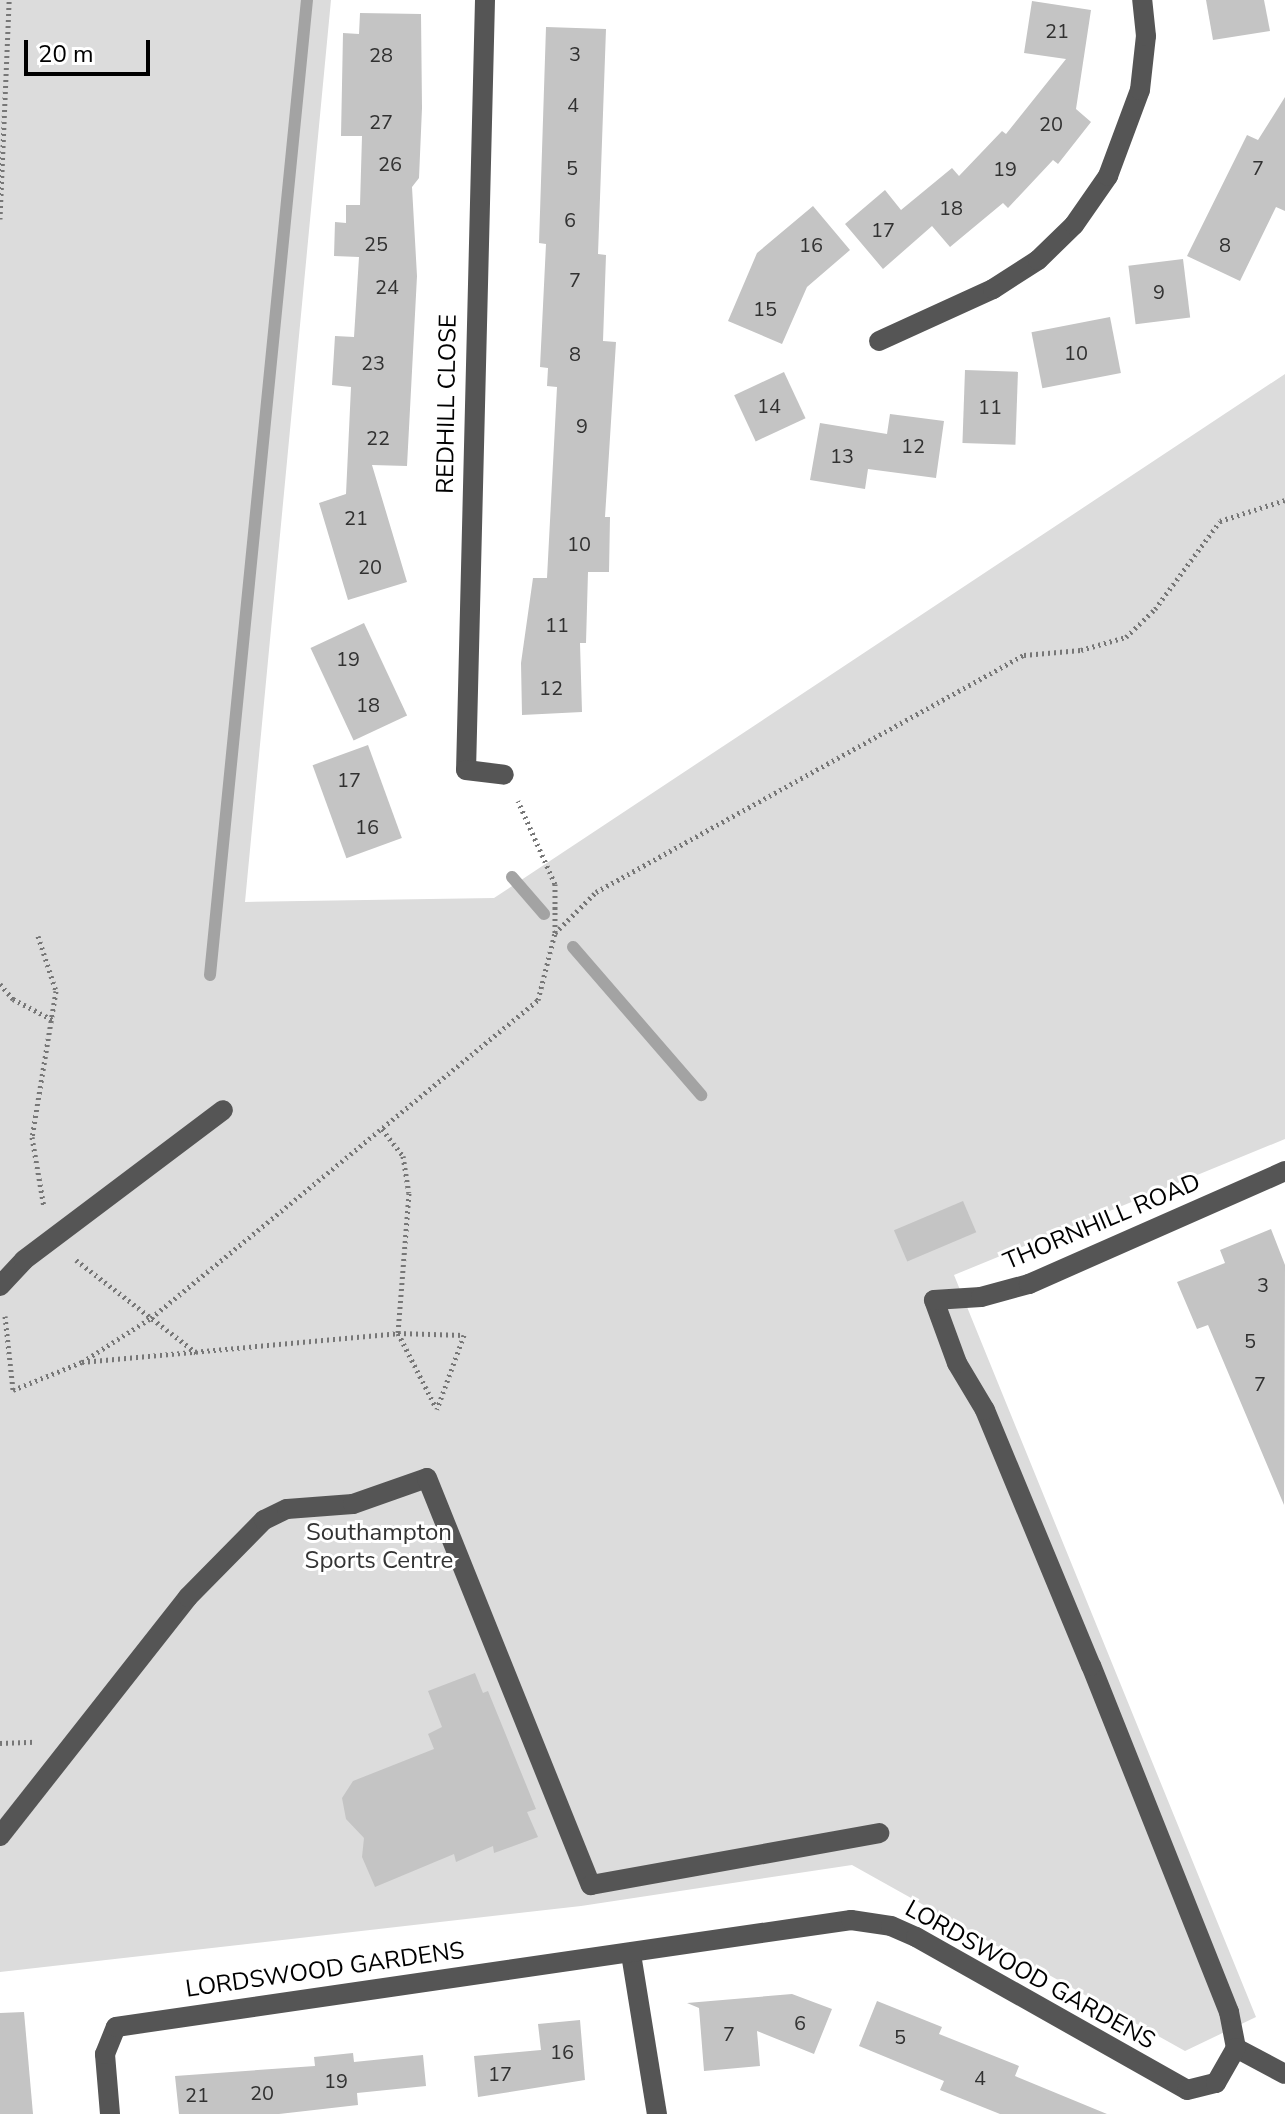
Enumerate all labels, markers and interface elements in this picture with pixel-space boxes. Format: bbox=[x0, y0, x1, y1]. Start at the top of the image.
house number: 21 bbox=[1045, 19, 1069, 43]
scale bar bbox=[28, 24, 154, 74]
text: 20 m bbox=[38, 38, 94, 70]
house number: 3 bbox=[569, 42, 581, 66]
house number: 28 bbox=[369, 43, 393, 67]
house number: 4 bbox=[567, 93, 579, 117]
house number: 27 bbox=[369, 110, 393, 134]
house number: 20 bbox=[1039, 112, 1063, 136]
house number: 26 bbox=[378, 152, 402, 176]
house number: 5 bbox=[566, 156, 578, 180]
house number: 7 bbox=[1252, 156, 1264, 180]
house number: 19 bbox=[993, 157, 1017, 181]
house number: 18 bbox=[939, 196, 963, 220]
house number: 6 bbox=[564, 208, 576, 232]
house number: 17 bbox=[871, 218, 895, 242]
house number: 25 bbox=[364, 232, 388, 256]
house number: 16 bbox=[799, 233, 823, 257]
house number: 8 bbox=[1219, 233, 1231, 257]
house number: 7 bbox=[569, 268, 581, 292]
house number: 24 bbox=[375, 275, 399, 299]
house number: 9 bbox=[1153, 280, 1165, 304]
house number: 15 bbox=[753, 297, 777, 321]
street label: REDHILL CLOSE bbox=[431, 314, 463, 494]
house number: 10 bbox=[1064, 341, 1088, 365]
house number: 8 bbox=[569, 342, 581, 366]
house number: 23 bbox=[361, 351, 385, 375]
house number: 14 bbox=[757, 394, 781, 418]
house number: 11 bbox=[978, 395, 1002, 419]
house number: 9 bbox=[576, 414, 588, 438]
house number: 22 bbox=[366, 426, 390, 450]
house number: 12 bbox=[901, 434, 925, 458]
house number: 13 bbox=[830, 444, 854, 468]
house number: 21 bbox=[344, 506, 368, 530]
house number: 10 bbox=[567, 532, 591, 556]
house number: 20 bbox=[358, 555, 382, 579]
house number: 11 bbox=[545, 613, 569, 637]
house number: 19 bbox=[336, 647, 360, 671]
house number: 12 bbox=[539, 676, 563, 700]
house number: 18 bbox=[356, 693, 380, 717]
house number: 17 bbox=[337, 768, 361, 792]
house number: 16 bbox=[355, 815, 379, 839]
street label: THORNHILL ROAD bbox=[999, 1168, 1205, 1276]
house number: 3 bbox=[1257, 1273, 1269, 1297]
house number: 5 bbox=[1244, 1329, 1256, 1353]
house number: 7 bbox=[1254, 1372, 1266, 1396]
park label: Southampton Sports Centre bbox=[305, 1519, 453, 1575]
street label: LORDSWOOD GARDENS bbox=[900, 1894, 1160, 2056]
street label: LORDSWOOD GARDENS bbox=[184, 1936, 466, 2004]
house number: 6 bbox=[794, 2011, 806, 2035]
house number: 7 bbox=[723, 2022, 735, 2046]
house number: 5 bbox=[894, 2025, 906, 2049]
house number: 16 bbox=[550, 2040, 574, 2064]
house number: 17 bbox=[488, 2062, 512, 2086]
house number: 4 bbox=[974, 2066, 986, 2090]
house number: 19 bbox=[324, 2069, 348, 2093]
house number: 20 bbox=[250, 2081, 274, 2105]
house number: 21 bbox=[185, 2083, 209, 2107]

